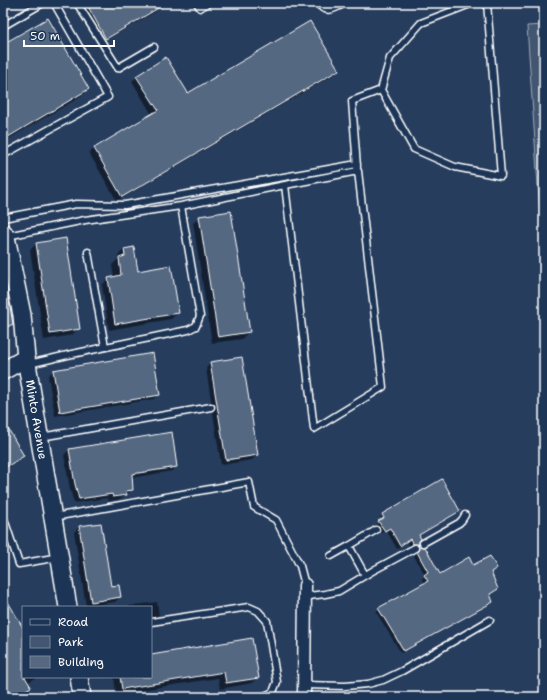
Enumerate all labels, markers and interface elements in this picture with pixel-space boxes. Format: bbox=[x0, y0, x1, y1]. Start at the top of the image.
scale bar bbox=[24, 22, 114, 48]
text: 50 m bbox=[30, 28, 60, 44]
street label: Minto Avenue bbox=[22, 378, 51, 461]
legend bbox=[22, 606, 152, 678]
text: Road bbox=[58, 614, 89, 630]
text: Park bbox=[58, 634, 84, 650]
text: Building bbox=[58, 654, 104, 670]

